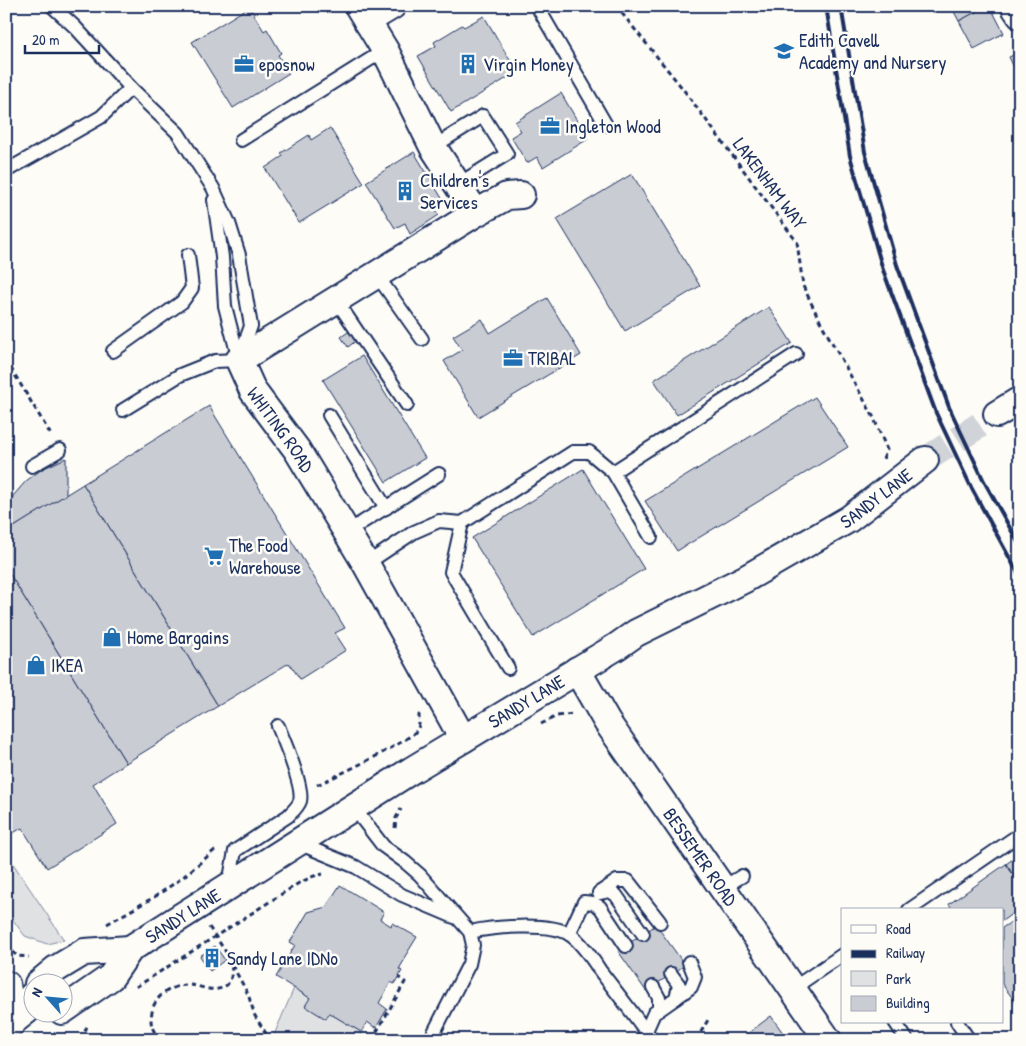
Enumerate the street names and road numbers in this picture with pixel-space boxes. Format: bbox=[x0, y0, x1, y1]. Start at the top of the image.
street label: LAKENHAM WAY bbox=[727, 132, 813, 234]
street label: WHITING ROAD bbox=[241, 381, 320, 477]
street label: SANDY LANE bbox=[835, 461, 918, 534]
street label: SANDY LANE bbox=[483, 668, 570, 734]
street label: BESSEMER ROAD bbox=[657, 802, 744, 911]
street label: SANDY LANE bbox=[140, 881, 226, 949]

